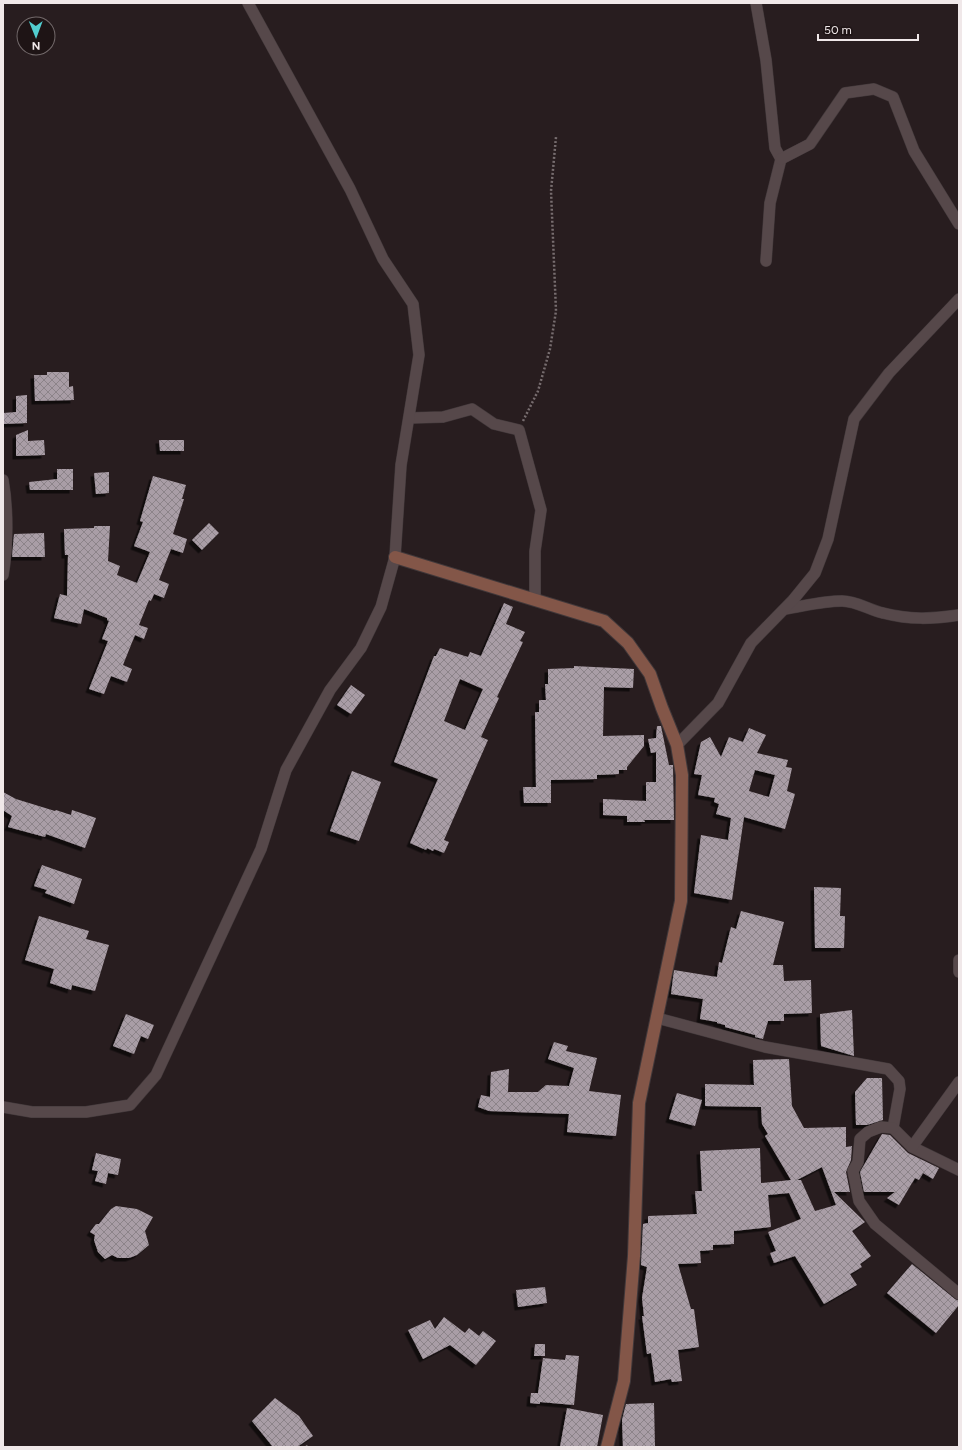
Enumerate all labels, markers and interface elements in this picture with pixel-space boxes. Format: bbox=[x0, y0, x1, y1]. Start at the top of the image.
north arrow bbox=[16, 16, 56, 56]
scale bar bbox=[818, 16, 918, 42]
text: 50 m bbox=[824, 23, 852, 37]
text: N bbox=[32, 39, 41, 52]

